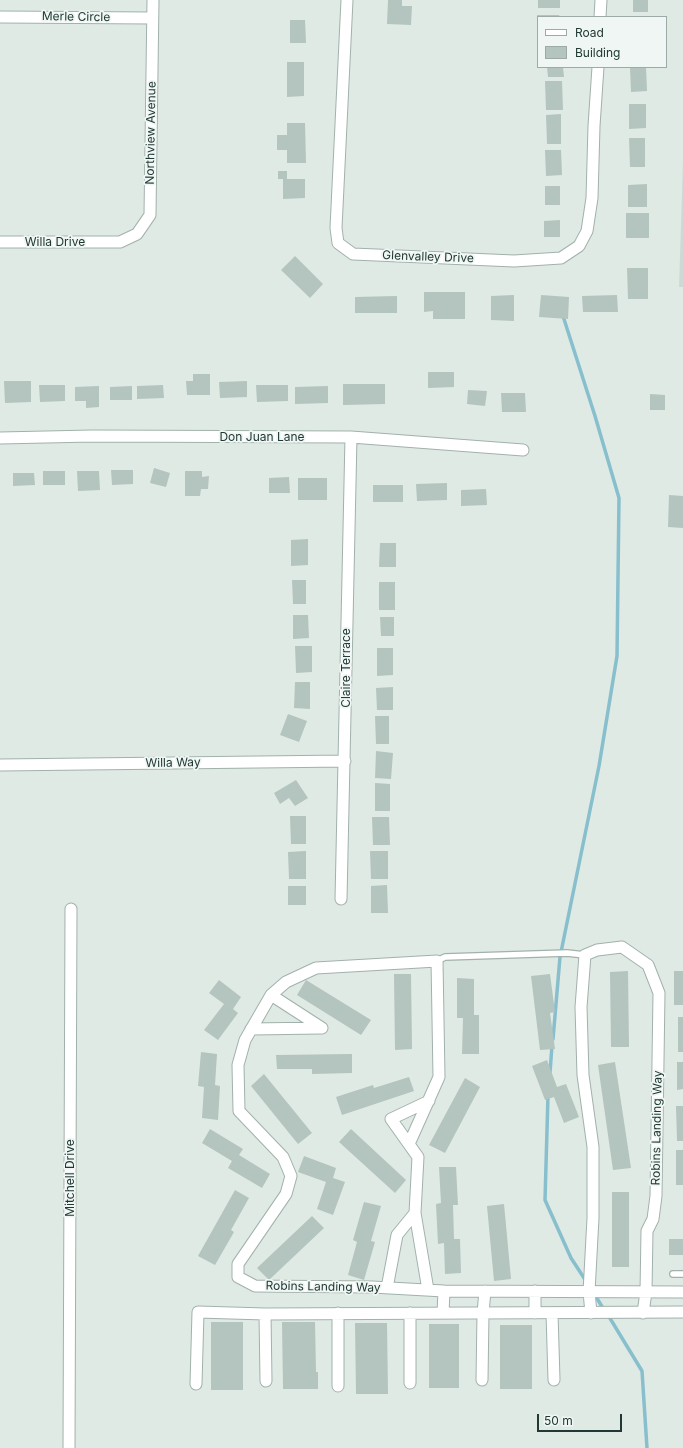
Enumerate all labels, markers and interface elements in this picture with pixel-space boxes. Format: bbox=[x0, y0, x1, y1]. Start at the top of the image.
street label: Merle Circle bbox=[42, 9, 110, 25]
legend bbox=[537, 16, 667, 68]
text: Road bbox=[575, 25, 604, 40]
text: Building bbox=[575, 45, 620, 60]
street label: Northview Avenue bbox=[143, 81, 159, 185]
street label: Willa Drive bbox=[25, 235, 85, 249]
street label: Glenvalley Drive bbox=[382, 248, 474, 266]
street label: Don Juan Lane bbox=[219, 430, 305, 444]
street label: Claire Terrace bbox=[339, 628, 353, 708]
street label: Willa Way bbox=[145, 755, 201, 771]
street label: Robins Landing Way bbox=[649, 1070, 665, 1186]
street label: Mitchell Drive bbox=[63, 1139, 77, 1217]
street label: Robins Landing Way bbox=[265, 1279, 381, 1295]
scale bar bbox=[539, 1406, 624, 1432]
text: 50 m bbox=[544, 1413, 573, 1428]

